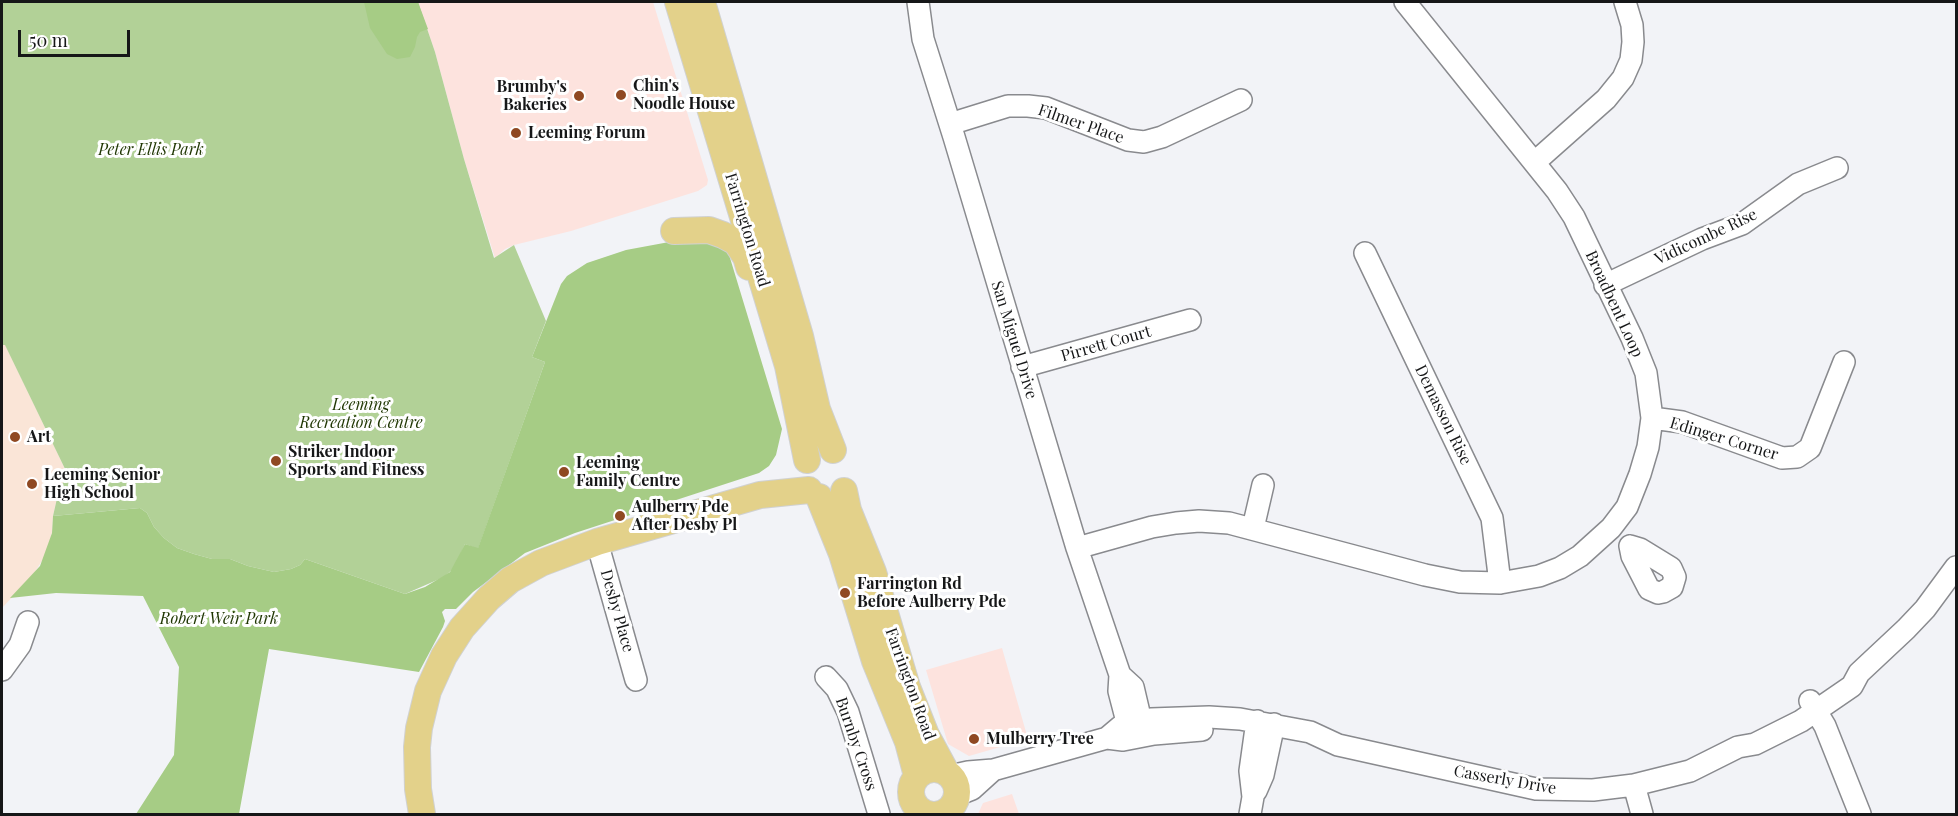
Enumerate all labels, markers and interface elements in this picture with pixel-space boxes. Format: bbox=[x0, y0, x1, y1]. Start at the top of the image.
scale bar bbox=[21, 18, 134, 56]
text: 50 m bbox=[29, 28, 68, 52]
place label: Chin's Noodle House bbox=[633, 76, 735, 114]
place label: Brumby's Bakeries bbox=[497, 77, 567, 115]
marker: Chin's Noodle House bbox=[614, 88, 628, 102]
marker: Brumby's Bakeries bbox=[572, 89, 586, 103]
street label: Filmer Place bbox=[1036, 100, 1126, 148]
place label: Leeming Forum bbox=[528, 123, 645, 143]
marker: Leeming Forum bbox=[509, 126, 523, 140]
park label: Peter Ellis Park bbox=[98, 140, 204, 160]
street label: Farrington Road bbox=[721, 171, 773, 289]
street label: Vidicombe Rise bbox=[1652, 205, 1760, 269]
street label: Broadbent Loop bbox=[1581, 248, 1647, 360]
street label: San Miguel Drive bbox=[987, 279, 1041, 401]
street label: Pirrett Court bbox=[1059, 322, 1153, 366]
street label: Demasson Rise bbox=[1411, 362, 1475, 468]
park label: Leeming Recreation Centre bbox=[299, 395, 423, 433]
street label: Edinger Corner bbox=[1668, 413, 1780, 465]
place label: Art bbox=[27, 427, 51, 447]
marker: Art bbox=[8, 430, 22, 444]
place label: Striker Indoor Sports and Fitness bbox=[288, 442, 424, 480]
place label: Leeming Family Centre bbox=[576, 453, 680, 491]
marker: Striker Indoor Sports and Fitness bbox=[269, 454, 283, 468]
place label: Leeming Senior High School bbox=[44, 465, 160, 503]
marker: Leeming Family Centre bbox=[557, 465, 571, 479]
marker: Leeming Senior High School bbox=[25, 477, 39, 491]
place label: Aulberry Pde After Desby Pl bbox=[632, 497, 737, 535]
marker: Aulberry Pde After Desby Pl bbox=[613, 509, 627, 523]
street label: Desby Place bbox=[596, 567, 638, 655]
place label: Farrington Rd Before Aulberry Pde bbox=[857, 574, 1006, 612]
marker: Farrington Rd Before Aulberry Pde bbox=[838, 586, 852, 600]
park label: Robert Weir Park bbox=[160, 609, 278, 629]
street label: Farrington Road bbox=[881, 625, 939, 743]
street label: Burnby Cross bbox=[831, 695, 881, 793]
place label: Mulberry Tree bbox=[986, 729, 1094, 749]
marker: Mulberry Tree bbox=[967, 732, 981, 746]
street label: Casserly Drive bbox=[1452, 762, 1558, 798]

